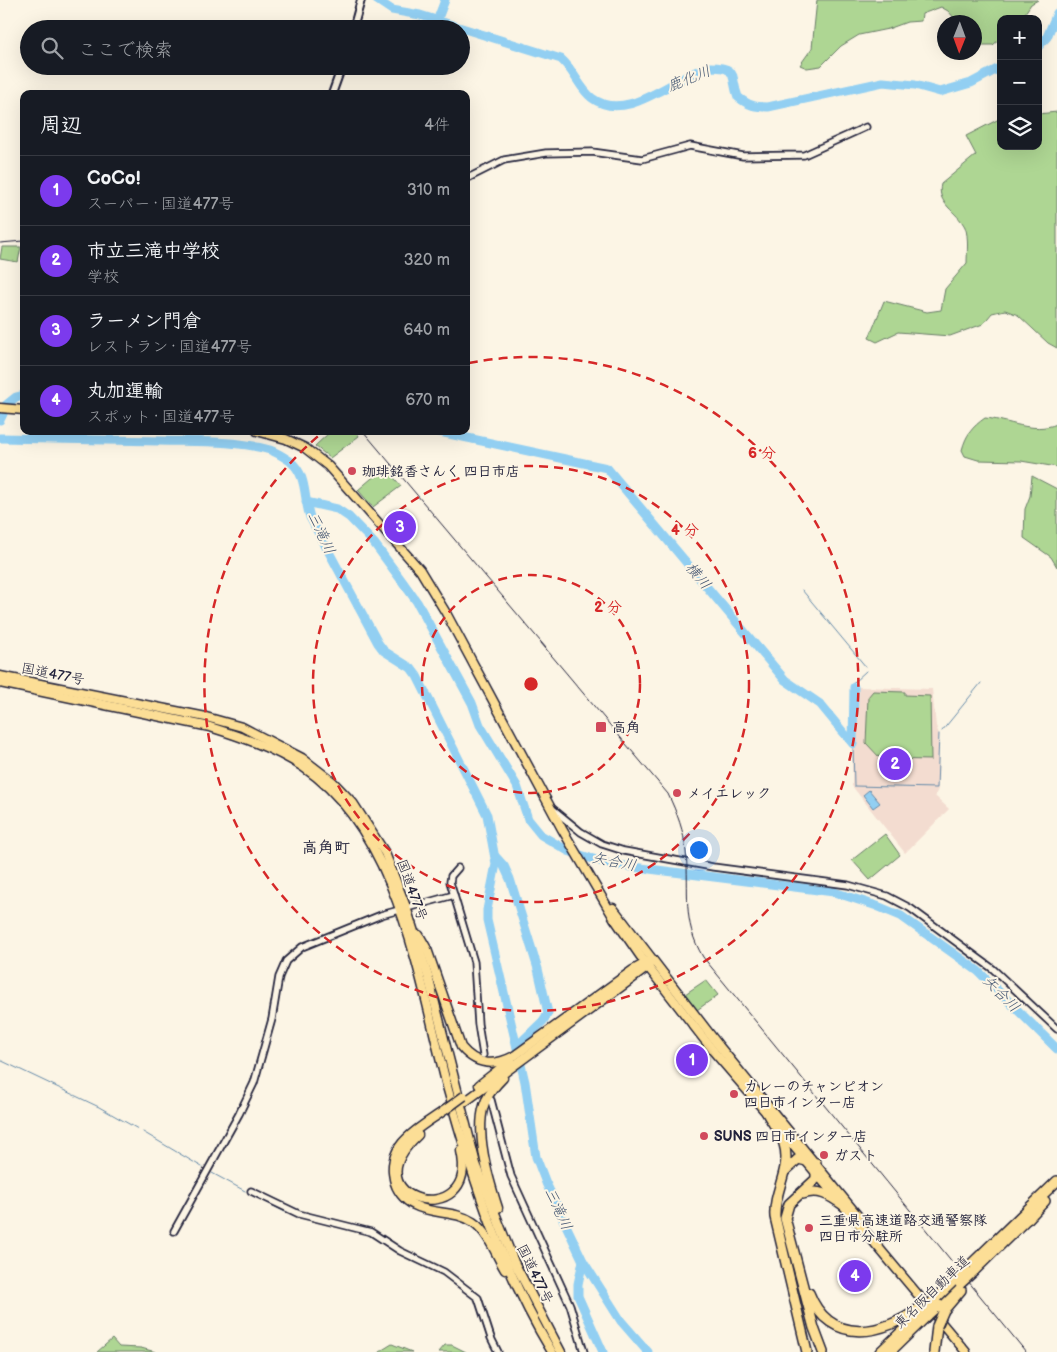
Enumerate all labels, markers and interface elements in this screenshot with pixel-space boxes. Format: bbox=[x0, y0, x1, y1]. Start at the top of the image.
north arrow bbox=[937, 15, 982, 60]
map controls bbox=[997, 15, 1042, 150]
button: + bbox=[997, 15, 1042, 60]
search box bbox=[20, 20, 470, 75]
icon: search bbox=[38, 34, 66, 62]
text: ここで検索 bbox=[78, 39, 173, 62]
button: − bbox=[997, 60, 1042, 105]
water label: 鹿化川 bbox=[665, 62, 713, 96]
button: layers bbox=[997, 105, 1042, 150]
text: 周辺 bbox=[40, 113, 82, 138]
text: 4件 bbox=[424, 116, 450, 135]
text: CoCo! bbox=[87, 167, 141, 190]
text: 1 bbox=[53, 181, 59, 200]
text: 310 m bbox=[407, 181, 450, 200]
text: スーパー · 国道477号 bbox=[87, 195, 234, 214]
text: 市立三滝中学校 bbox=[87, 240, 220, 263]
text: 2 bbox=[51, 251, 61, 270]
text: 320 m bbox=[404, 251, 450, 270]
text: 学校 bbox=[87, 268, 119, 287]
text: ラーメン門倉 bbox=[87, 310, 201, 333]
text: 3 bbox=[51, 321, 61, 340]
text: 640 m bbox=[404, 321, 450, 340]
text: レストラン · 国道477号 bbox=[87, 338, 252, 357]
text: 丸加運輸 bbox=[87, 380, 163, 403]
text: 4 bbox=[51, 391, 61, 410]
text: 670 m bbox=[405, 391, 450, 410]
text: スポット · 国道477号 bbox=[87, 408, 235, 427]
text: 6 分 bbox=[748, 444, 776, 463]
place label: 珈琲銘香さんく 四日市店 bbox=[362, 463, 520, 480]
marker: 珈琲銘香さんく 四日市店 bbox=[346, 465, 358, 477]
pin: 3 bbox=[384, 508, 416, 546]
water label: 三滝川 bbox=[303, 509, 339, 557]
text: 4 分 bbox=[671, 521, 699, 540]
water label: 横川 bbox=[681, 558, 715, 594]
text: 2 分 bbox=[594, 598, 622, 617]
street label: 国道477号 bbox=[20, 660, 86, 688]
centre of rings bbox=[522, 675, 540, 693]
place label: 高角 bbox=[612, 719, 640, 736]
marker: 高角 bbox=[594, 720, 608, 734]
pin: 2 bbox=[879, 745, 911, 783]
place label: メイエレック bbox=[687, 785, 771, 802]
marker: メイエレック bbox=[671, 787, 683, 799]
your location bbox=[686, 837, 712, 863]
district label: 高角町 bbox=[302, 839, 350, 858]
water label: 矢合川 bbox=[590, 848, 638, 876]
street label: 国道477号 bbox=[393, 857, 431, 923]
water label: 矢合川 bbox=[978, 971, 1024, 1017]
pin: 1 bbox=[676, 1041, 708, 1079]
place label: カレーのチャンピオン 四日市インター店 bbox=[744, 1078, 884, 1111]
marker: カレーのチャンピオン 四日市インター店 bbox=[728, 1088, 740, 1100]
place label: SUNS 四日市インター店 bbox=[714, 1128, 867, 1145]
marker: SUNS 四日市インター店 bbox=[698, 1130, 710, 1142]
place label: ガスト bbox=[834, 1147, 877, 1164]
marker: ガスト bbox=[818, 1149, 830, 1161]
water label: 三滝川 bbox=[540, 1185, 576, 1233]
place label: 三重県高速道路交通警察隊 四日市分駐所 bbox=[819, 1212, 987, 1245]
marker: 三重県高速道路交通警察隊 四日市分駐所 bbox=[803, 1222, 815, 1234]
street label: 国道477号 bbox=[513, 1241, 557, 1307]
street label: 東名阪自動車道 bbox=[891, 1252, 973, 1332]
pin: 4 bbox=[839, 1257, 871, 1295]

